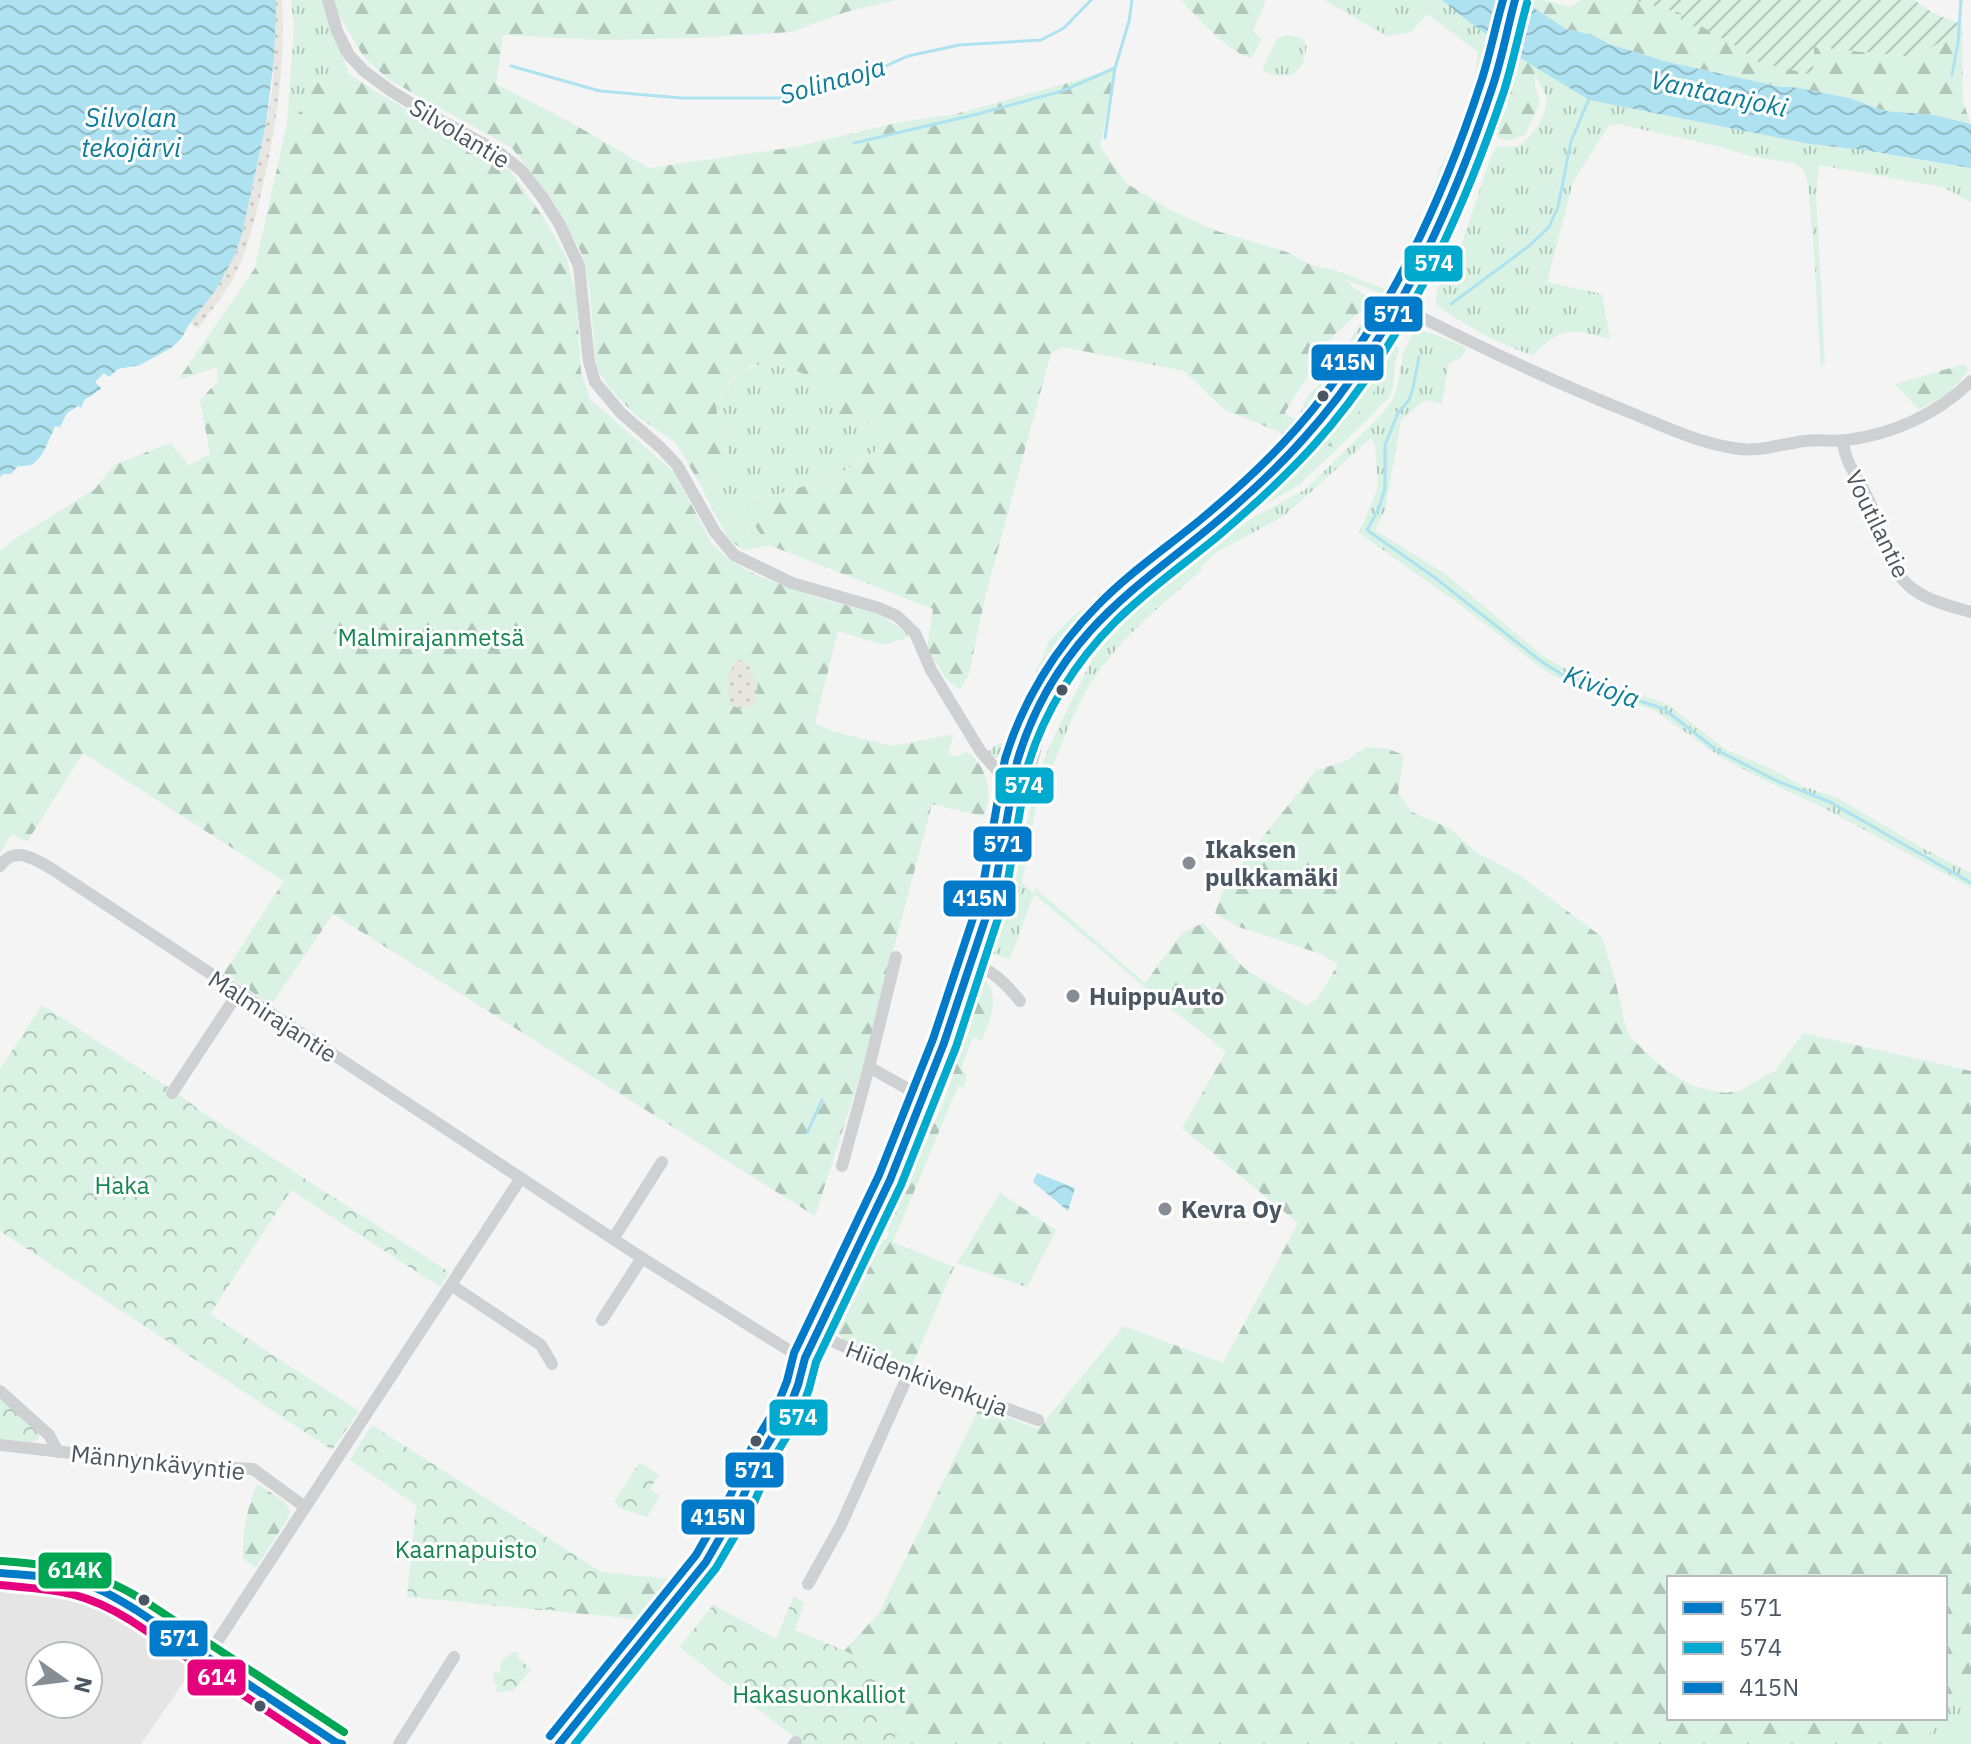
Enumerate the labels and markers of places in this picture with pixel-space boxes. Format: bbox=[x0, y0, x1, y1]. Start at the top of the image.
unlabelled marker bbox=[1315, 388, 1331, 404]
unlabelled marker bbox=[1054, 682, 1070, 698]
place label: Ikaksen pulkkamäki bbox=[1205, 833, 1338, 893]
marker: Ikaksen pulkkamäki bbox=[1180, 854, 1198, 872]
place label: HuippuAuto bbox=[1089, 980, 1224, 1012]
marker: HuippuAuto bbox=[1064, 987, 1082, 1005]
place label: Kevra Oy bbox=[1181, 1193, 1282, 1225]
marker: Kevra Oy bbox=[1156, 1200, 1174, 1218]
unlabelled marker bbox=[748, 1433, 764, 1449]
unlabelled marker bbox=[136, 1592, 152, 1608]
unlabelled marker bbox=[252, 1698, 268, 1714]

